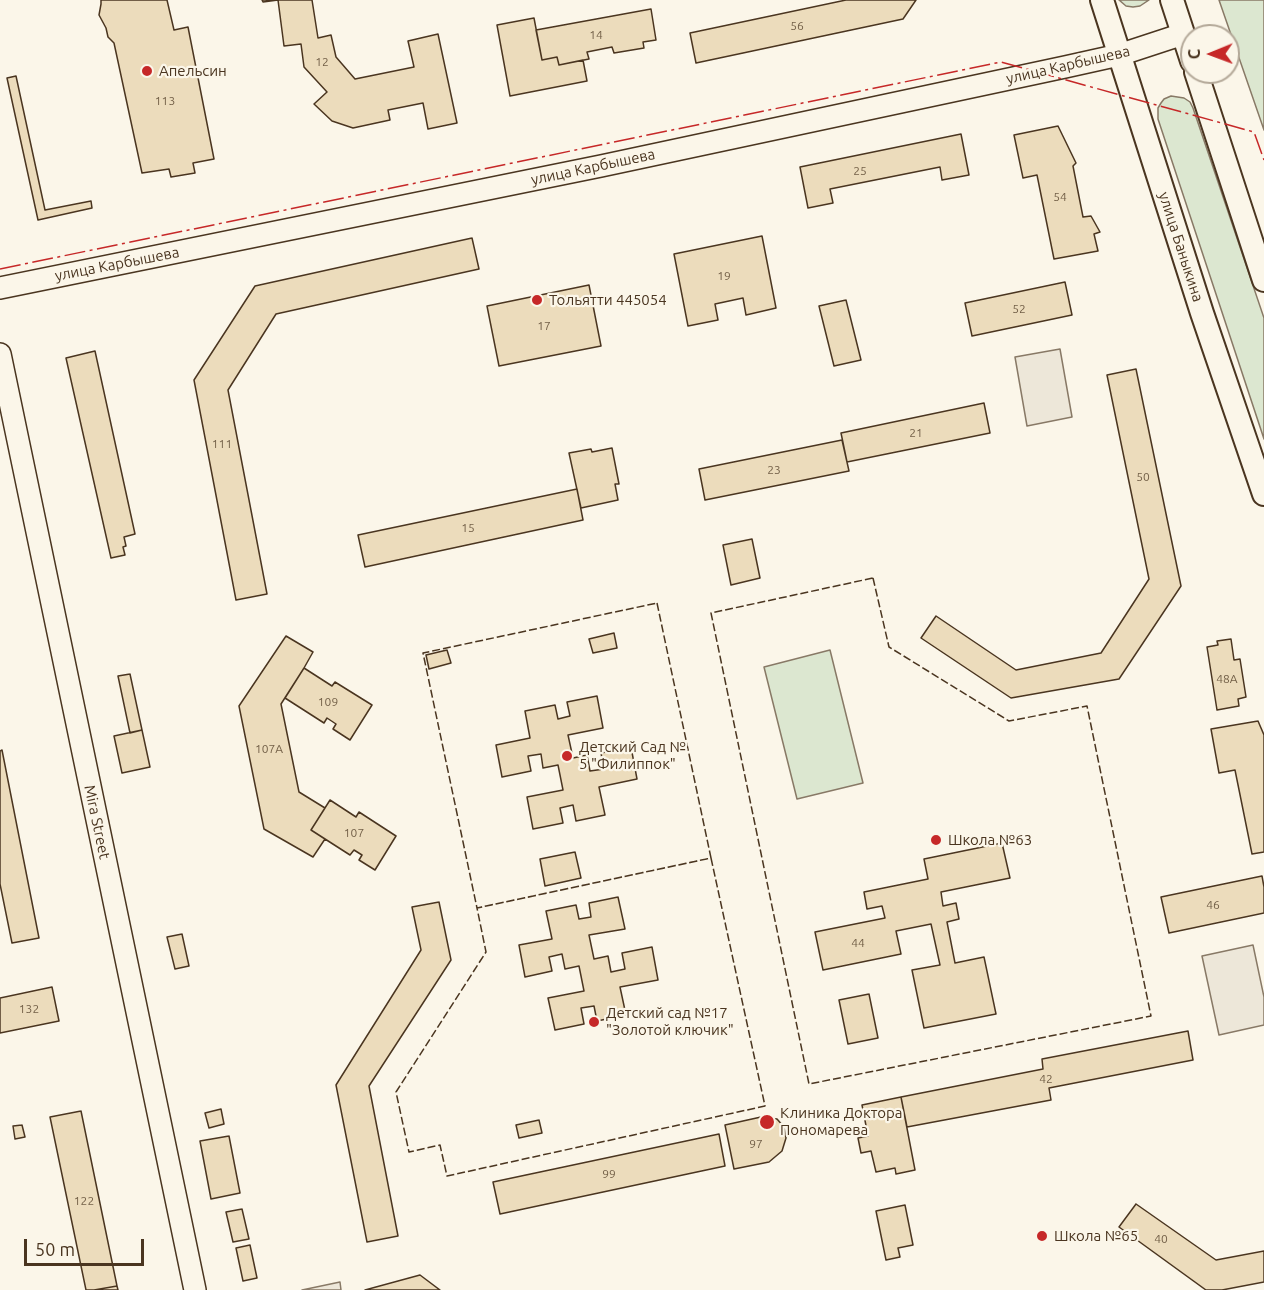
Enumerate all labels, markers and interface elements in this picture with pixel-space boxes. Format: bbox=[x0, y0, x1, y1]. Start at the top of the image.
house number: 56 bbox=[790, 19, 804, 33]
north arrow bbox=[1180, 24, 1240, 84]
house number: 14 bbox=[589, 28, 603, 42]
street label: улица Карбышева bbox=[1004, 42, 1132, 88]
text: С bbox=[1185, 49, 1203, 60]
house number: 12 bbox=[315, 55, 329, 69]
place label: Апельсин bbox=[159, 62, 227, 80]
marker: Апельсин bbox=[140, 64, 154, 78]
house number: 113 bbox=[155, 94, 175, 108]
street label: улица Карбышева bbox=[529, 145, 657, 189]
house number: 25 bbox=[853, 164, 867, 178]
house number: 54 bbox=[1053, 190, 1067, 204]
street label: улица Баныкина bbox=[1155, 190, 1207, 304]
street label: улица Карбышева bbox=[53, 243, 181, 285]
house number: 19 bbox=[717, 269, 731, 283]
place label: Тольятти 445054 bbox=[549, 291, 667, 309]
marker: Тольятти 445054 bbox=[530, 293, 544, 307]
house number: 52 bbox=[1012, 302, 1026, 316]
house number: 17 bbox=[537, 319, 551, 333]
house number: 21 bbox=[909, 426, 923, 440]
house number: 111 bbox=[212, 437, 232, 451]
house number: 23 bbox=[767, 463, 781, 477]
house number: 50 bbox=[1136, 470, 1150, 484]
house number: 15 bbox=[461, 521, 475, 535]
house number: 48А bbox=[1216, 672, 1238, 686]
house number: 109 bbox=[318, 695, 338, 709]
place label: Детский Сад № 5 "Филиппок" bbox=[579, 738, 686, 773]
house number: 107А bbox=[255, 742, 283, 756]
marker: Детский Сад № 5 "Филиппок" bbox=[560, 749, 574, 763]
street label: Mira Street bbox=[80, 783, 114, 861]
house number: 107 bbox=[344, 826, 364, 840]
place label: Школа №63 bbox=[948, 831, 1032, 849]
marker: Школа №63 bbox=[929, 833, 943, 847]
house number: 46 bbox=[1206, 898, 1220, 912]
house number: 44 bbox=[851, 936, 865, 950]
house number: 132 bbox=[19, 1002, 39, 1016]
place label: Детский сад №17 "Золотой ключик" bbox=[606, 1004, 734, 1039]
marker: Детский сад №17 "Золотой ключик" bbox=[587, 1015, 601, 1029]
house number: 42 bbox=[1039, 1072, 1053, 1086]
place label: Клиника Доктора Пономарева bbox=[780, 1104, 903, 1139]
marker: Клиника Доктора Пономарева bbox=[758, 1113, 776, 1131]
house number: 97 bbox=[749, 1137, 763, 1151]
house number: 99 bbox=[602, 1167, 616, 1181]
house number: 122 bbox=[74, 1194, 94, 1208]
scale bar bbox=[27, 1227, 147, 1265]
place label: Школа №65 bbox=[1054, 1227, 1138, 1245]
marker: Школа №65 bbox=[1035, 1229, 1049, 1243]
house number: 40 bbox=[1154, 1232, 1168, 1246]
text: 50 m bbox=[35, 1239, 75, 1259]

